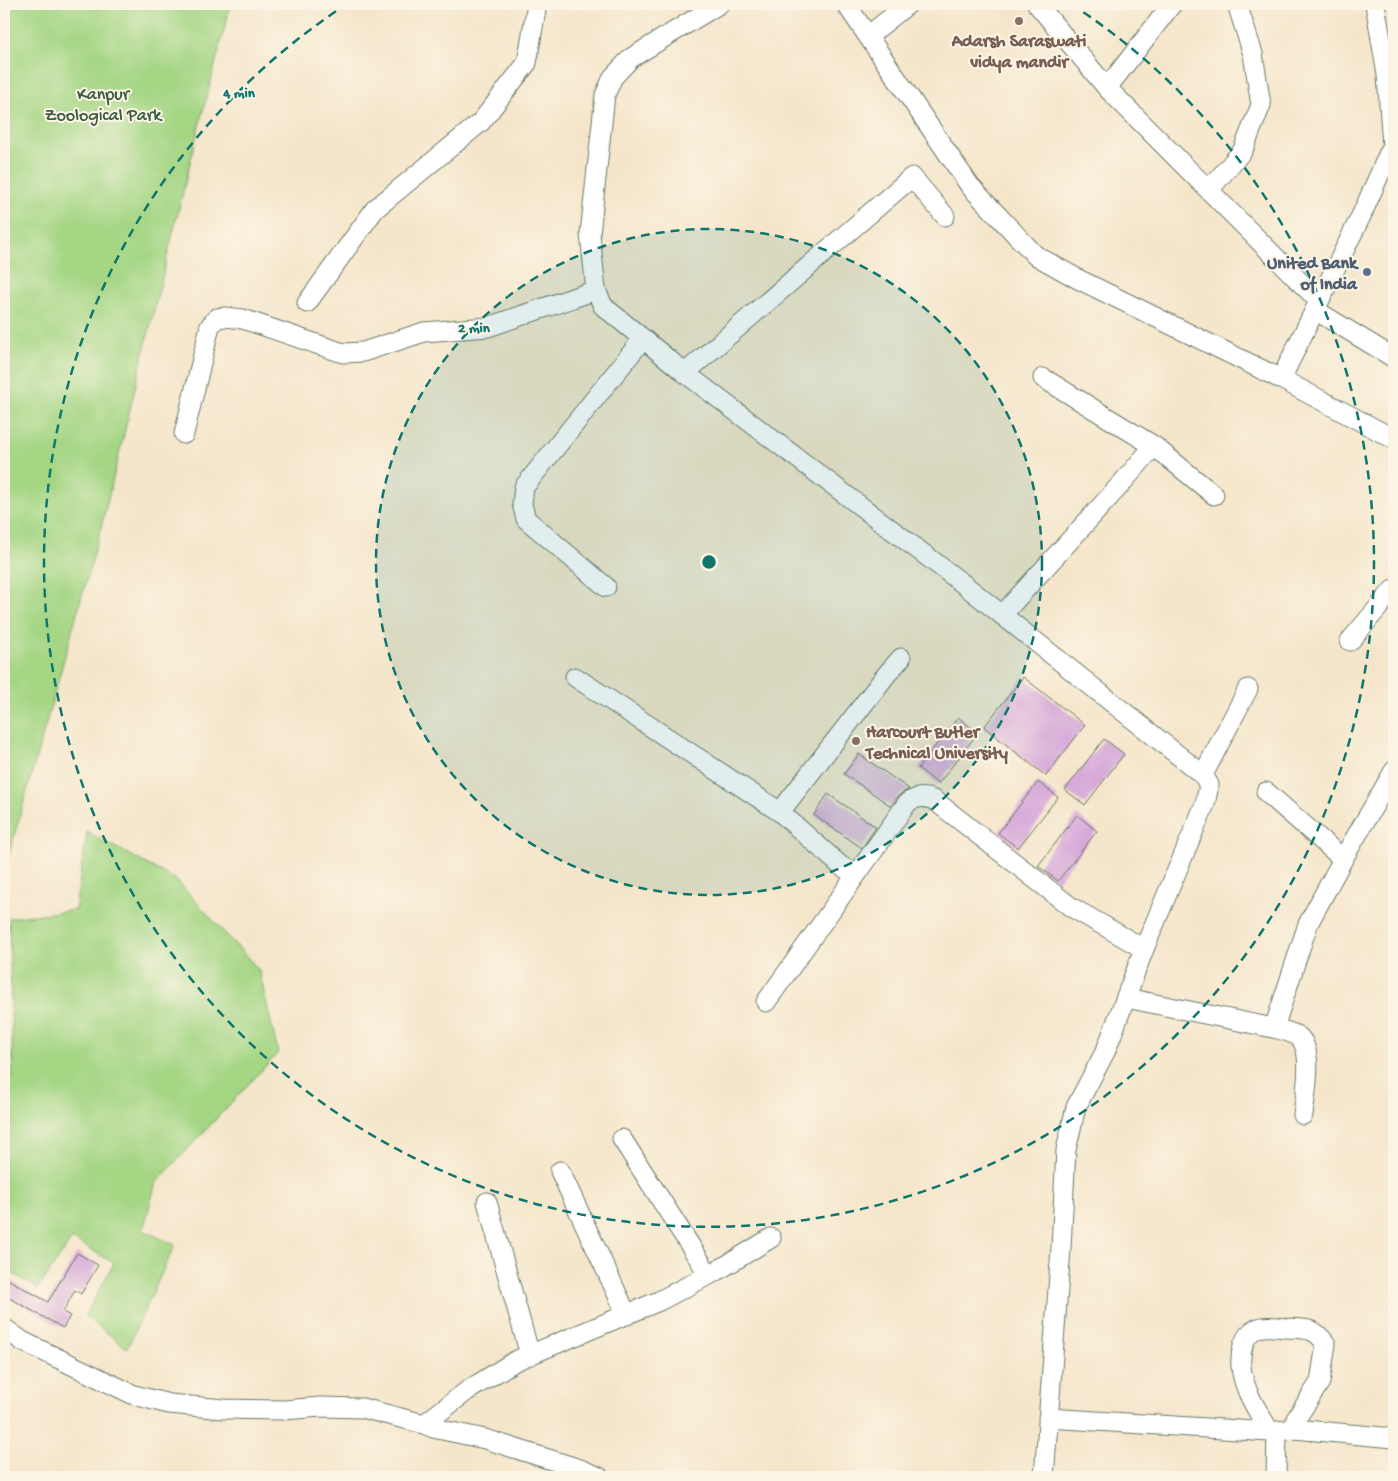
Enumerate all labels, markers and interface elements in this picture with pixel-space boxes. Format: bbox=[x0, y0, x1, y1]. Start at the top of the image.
marker: Adarsh Saraswati vidya mandir bbox=[1013, 15, 1025, 27]
place label: Adarsh Saraswati vidya mandir bbox=[951, 32, 1086, 74]
park label: Kanpur Zoological Park bbox=[45, 85, 163, 127]
text: 4 min bbox=[222, 85, 256, 103]
place label: United Bank of India bbox=[1267, 254, 1359, 296]
marker: United Bank of India bbox=[1361, 266, 1373, 278]
text: 2 min bbox=[458, 320, 491, 338]
centre of rings bbox=[700, 553, 718, 571]
place label: Harcourt Butler Technical University bbox=[864, 723, 1008, 765]
marker: Harcourt Butler Technical University bbox=[850, 735, 862, 747]

